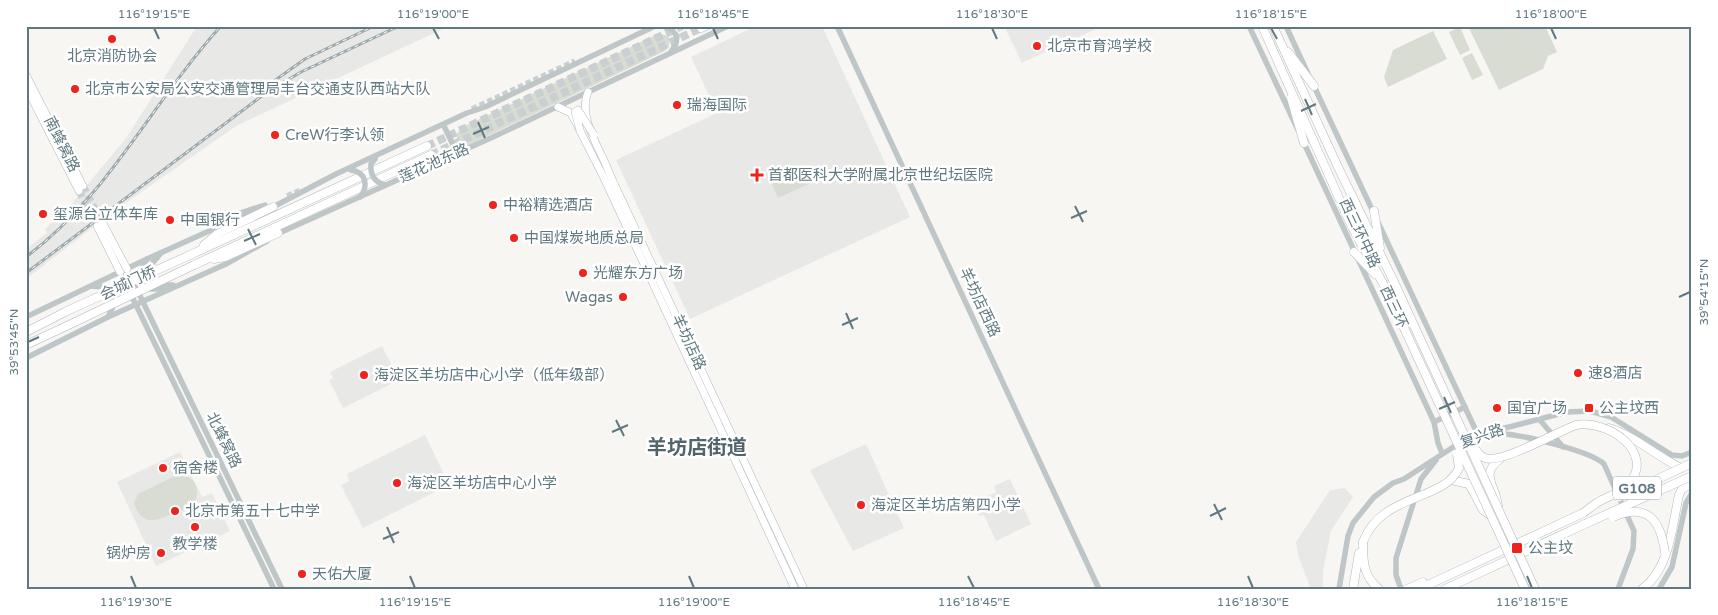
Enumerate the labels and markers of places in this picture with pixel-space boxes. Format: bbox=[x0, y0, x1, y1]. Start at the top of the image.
marker: 北京消防协会 bbox=[106, 33, 118, 45]
place label: 北京市育鸿学校 bbox=[1047, 37, 1152, 55]
marker: 北京市育鸿学校 bbox=[1031, 40, 1043, 52]
place label: 北京消防协会 bbox=[67, 47, 157, 65]
place label: 北京市公安局公安交通管理局丰台交通支队西站大队 bbox=[85, 80, 430, 98]
marker: 北京市公安局公安交通管理局丰台交通支队西站大队 bbox=[69, 83, 81, 95]
place label: 瑞海国际 bbox=[687, 96, 747, 114]
marker: 瑞海国际 bbox=[671, 99, 683, 111]
place label: CreW行李认领 bbox=[285, 126, 385, 144]
marker: CreW行李认领 bbox=[269, 129, 281, 141]
place label: 首都医科大学附属北京世纪坛医院 bbox=[768, 166, 993, 184]
marker: 首都医科大学附属北京世纪坛医院 bbox=[750, 168, 764, 182]
place label: 中裕精选酒店 bbox=[503, 196, 593, 214]
marker: 中裕精选酒店 bbox=[487, 199, 499, 211]
place label: 玺源台立体车库 bbox=[53, 205, 158, 223]
marker: 玺源台立体车库 bbox=[37, 208, 49, 220]
place label: 中国银行 bbox=[180, 211, 240, 229]
marker: 中国银行 bbox=[164, 214, 176, 226]
place label: 中国煤炭地质总局 bbox=[524, 229, 644, 247]
marker: 中国煤炭地质总局 bbox=[508, 232, 520, 244]
place label: 光耀东方广场 bbox=[593, 264, 683, 282]
marker: 光耀东方广场 bbox=[577, 267, 589, 279]
place label: Wagas bbox=[565, 288, 613, 306]
marker: Wagas bbox=[617, 291, 629, 303]
place label: 速8酒店 bbox=[1588, 364, 1642, 382]
place label: 海淀区羊坊店中心小学（低年级部） bbox=[374, 366, 614, 384]
marker: 速8酒店 bbox=[1572, 367, 1584, 379]
marker: 海淀区羊坊店中心小学（低年级部） bbox=[358, 369, 370, 381]
place label: 国宜广场 bbox=[1507, 399, 1567, 417]
place label: 公主坟西 bbox=[1599, 399, 1659, 417]
marker: 国宜广场 bbox=[1491, 402, 1503, 414]
marker: 公主坟西 bbox=[1583, 402, 1595, 414]
place label: 宿舍楼 bbox=[173, 459, 218, 477]
marker: 宿舍楼 bbox=[157, 462, 169, 474]
place label: 海淀区羊坊店中心小学 bbox=[407, 474, 557, 492]
marker: 海淀区羊坊店中心小学 bbox=[391, 477, 403, 489]
place label: 海淀区羊坊店第四小学 bbox=[871, 496, 1021, 514]
marker: 海淀区羊坊店第四小学 bbox=[855, 499, 867, 511]
place label: 北京市第五十七中学 bbox=[185, 502, 320, 520]
marker: 北京市第五十七中学 bbox=[169, 505, 181, 517]
marker: 教学楼 bbox=[189, 521, 201, 533]
place label: 教学楼 bbox=[172, 535, 218, 553]
place label: 公主坟 bbox=[1528, 539, 1573, 557]
marker: 公主坟 bbox=[1510, 541, 1524, 555]
place label: 锅炉房 bbox=[106, 544, 151, 562]
marker: 锅炉房 bbox=[155, 547, 167, 559]
place label: 天佑大厦 bbox=[312, 565, 372, 583]
marker: 天佑大厦 bbox=[296, 568, 308, 580]

